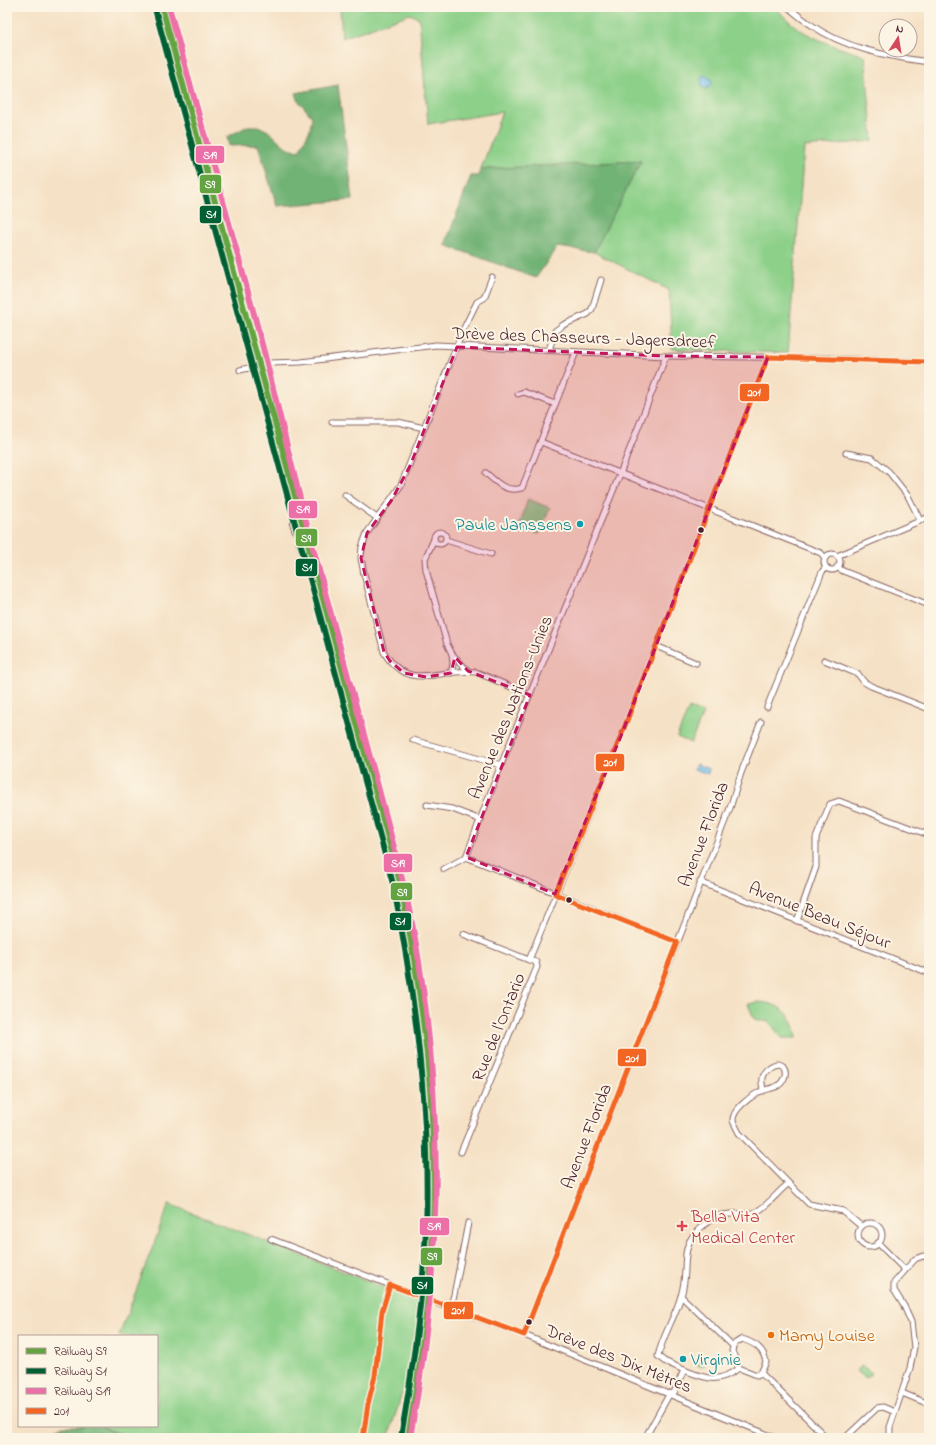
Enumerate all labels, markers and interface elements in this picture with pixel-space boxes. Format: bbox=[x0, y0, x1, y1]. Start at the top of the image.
north arrow bbox=[878, 18, 918, 58]
text: N bbox=[895, 21, 905, 38]
line badge: S19 bbox=[195, 145, 225, 164]
text: S19 bbox=[203, 148, 218, 164]
line badge: S9 bbox=[199, 174, 222, 194]
text: S9 bbox=[205, 177, 216, 193]
line badge: S1 bbox=[199, 205, 222, 224]
text: S1 bbox=[206, 207, 217, 223]
street label: Drève des Chasseurs - Jagersdreef bbox=[451, 321, 717, 358]
line badge: 201 bbox=[739, 383, 770, 402]
text: 201 bbox=[746, 385, 761, 401]
line badge: S19 bbox=[288, 500, 318, 519]
text: S19 bbox=[296, 502, 311, 518]
place label: Paule Janssens bbox=[455, 513, 572, 539]
marker: Paule Janssens bbox=[575, 519, 585, 529]
unlabelled marker bbox=[696, 525, 706, 535]
line badge: S9 bbox=[295, 528, 318, 547]
text: S9 bbox=[301, 531, 312, 547]
line badge: S1 bbox=[295, 558, 318, 577]
text: S1 bbox=[302, 560, 313, 576]
street label: Avenue des Nations-Unies bbox=[463, 612, 561, 804]
line badge: 201 bbox=[595, 753, 625, 772]
text: 201 bbox=[602, 755, 617, 771]
street label: Avenue Florida bbox=[673, 778, 737, 891]
line badge: S19 bbox=[383, 853, 413, 873]
text: S19 bbox=[391, 856, 406, 872]
street label: Avenue Beau Séjour bbox=[744, 876, 895, 957]
line badge: S9 bbox=[390, 882, 413, 901]
text: S9 bbox=[397, 885, 408, 901]
unlabelled marker bbox=[564, 895, 574, 905]
line badge: S1 bbox=[389, 912, 412, 931]
text: S1 bbox=[395, 914, 406, 930]
street label: Rue de l'Ontario bbox=[466, 970, 533, 1086]
line badge: 201 bbox=[617, 1048, 647, 1067]
text: 201 bbox=[624, 1051, 639, 1067]
street label: Avenue Florida bbox=[556, 1080, 620, 1193]
place label: Bella Vita Medical Center bbox=[690, 1205, 796, 1252]
line badge: S19 bbox=[419, 1217, 450, 1236]
text: S19 bbox=[427, 1219, 442, 1235]
marker: Bella Vita Medical Center bbox=[676, 1220, 688, 1232]
line badge: S9 bbox=[420, 1247, 443, 1266]
text: S9 bbox=[427, 1249, 438, 1265]
line badge: S1 bbox=[411, 1276, 434, 1295]
text: S1 bbox=[417, 1278, 428, 1294]
line badge: 201 bbox=[443, 1301, 474, 1320]
text: 201 bbox=[450, 1303, 465, 1319]
unlabelled marker bbox=[524, 1317, 534, 1327]
street label: Drève des Dix Mètres bbox=[540, 1318, 695, 1401]
place label: Mamy Louise bbox=[779, 1324, 876, 1350]
marker: Mamy Louise bbox=[766, 1330, 776, 1340]
legend bbox=[18, 1335, 158, 1427]
text: Railway S9 bbox=[54, 1343, 107, 1362]
place label: Virginie bbox=[690, 1348, 742, 1375]
marker: Virginie bbox=[678, 1354, 688, 1364]
text: Railway S1 bbox=[54, 1363, 107, 1382]
text: Railway S19 bbox=[54, 1383, 111, 1402]
text: 201 bbox=[54, 1403, 69, 1421]

